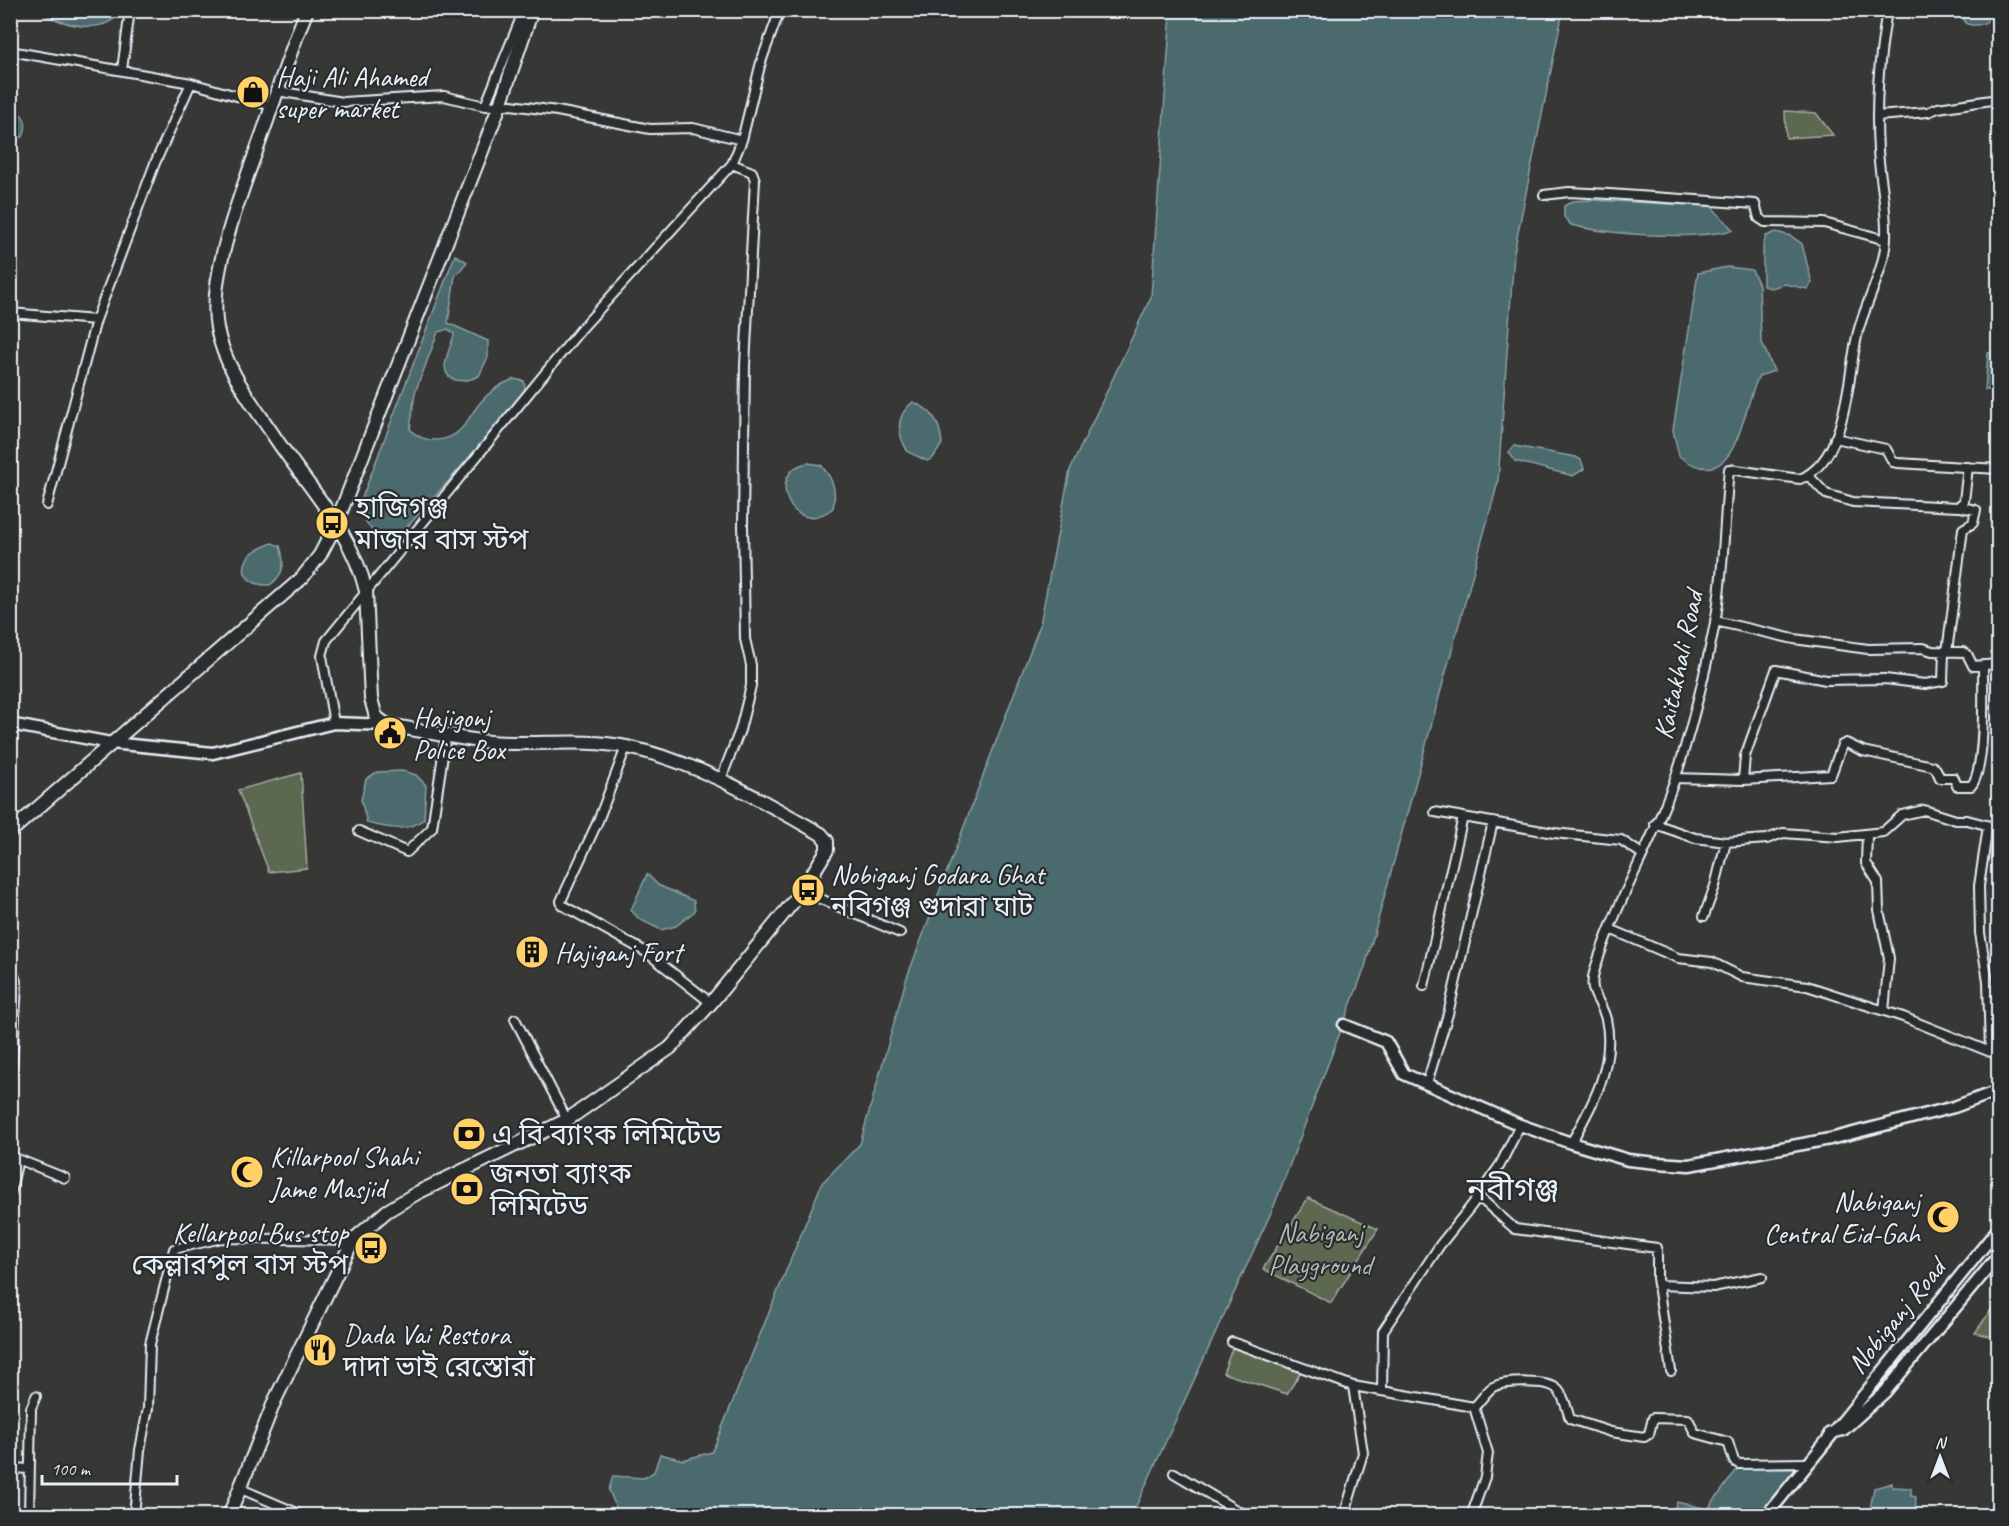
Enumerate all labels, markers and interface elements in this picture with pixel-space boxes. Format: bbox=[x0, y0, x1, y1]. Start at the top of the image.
place label: Haji Ali Ahamed super market bbox=[276, 59, 431, 126]
shop icon: Haji Ali Ahamed super market bbox=[235, 74, 271, 110]
place label: হাজিগঞ্জ মাজার বাস স্টপ bbox=[354, 490, 529, 557]
bus stop icon: হাজিগঞ্জ মাজার বাস স্টপ bbox=[314, 505, 350, 541]
street label: Kaitakhali Road bbox=[1645, 584, 1712, 742]
place label: Hajigonj Police Box bbox=[413, 700, 507, 767]
public building icon: Hajigonj Police Box bbox=[372, 715, 408, 751]
place label: Nobiganj Godara Ghat নবিগঞ্জ গুদারা ঘাট bbox=[830, 857, 1047, 924]
bus stop icon: Nobiganj Godara Ghat নবিগঞ্জ গুদারা ঘাট bbox=[790, 872, 826, 908]
building icon: Hajiganj Fort bbox=[514, 934, 550, 970]
place label: Hajiganj Fort bbox=[555, 935, 686, 970]
bank icon: এ বি ব্যাংক লিমিটেড bbox=[451, 1116, 487, 1152]
place label: এ বি ব্যাংক লিমিটেড bbox=[492, 1117, 722, 1152]
place label: Killarpool Shahi Jame Masjid bbox=[268, 1139, 422, 1206]
mosque icon: Killarpool Shahi Jame Masjid bbox=[229, 1154, 265, 1190]
place label: জনতা ব্যাংক লিমিটেড bbox=[489, 1156, 632, 1223]
district label: নবীগঞ্জ bbox=[1466, 1169, 1559, 1210]
bank icon: জনতা ব্যাংক লিমিটেড bbox=[449, 1171, 485, 1207]
place label: Nabiganj Central Eid-Gah bbox=[1764, 1184, 1923, 1251]
mosque icon: Nabiganj Central Eid-Gah bbox=[1925, 1199, 1961, 1235]
place label: Kellarpool Bus stop কেল্লারপুল বাস স্টপ bbox=[132, 1215, 350, 1282]
park label: Nabiganj Playground bbox=[1268, 1215, 1376, 1282]
bus stop icon: Kellarpool Bus stop কেল্লারপুল বাস স্টপ bbox=[353, 1230, 389, 1266]
street label: Nobiganj Road bbox=[1839, 1248, 1955, 1380]
place label: Dada Vai Restora দাদা ভাই রেস্তোরাঁ bbox=[342, 1317, 535, 1384]
restaurant icon: Dada Vai Restora দাদা ভাই রেস্তোরাঁ bbox=[302, 1332, 338, 1368]
north arrow bbox=[1910, 1427, 1970, 1487]
text: N bbox=[1935, 1433, 1948, 1453]
scale bar bbox=[42, 1448, 177, 1486]
text: 100 m bbox=[51, 1458, 92, 1480]

